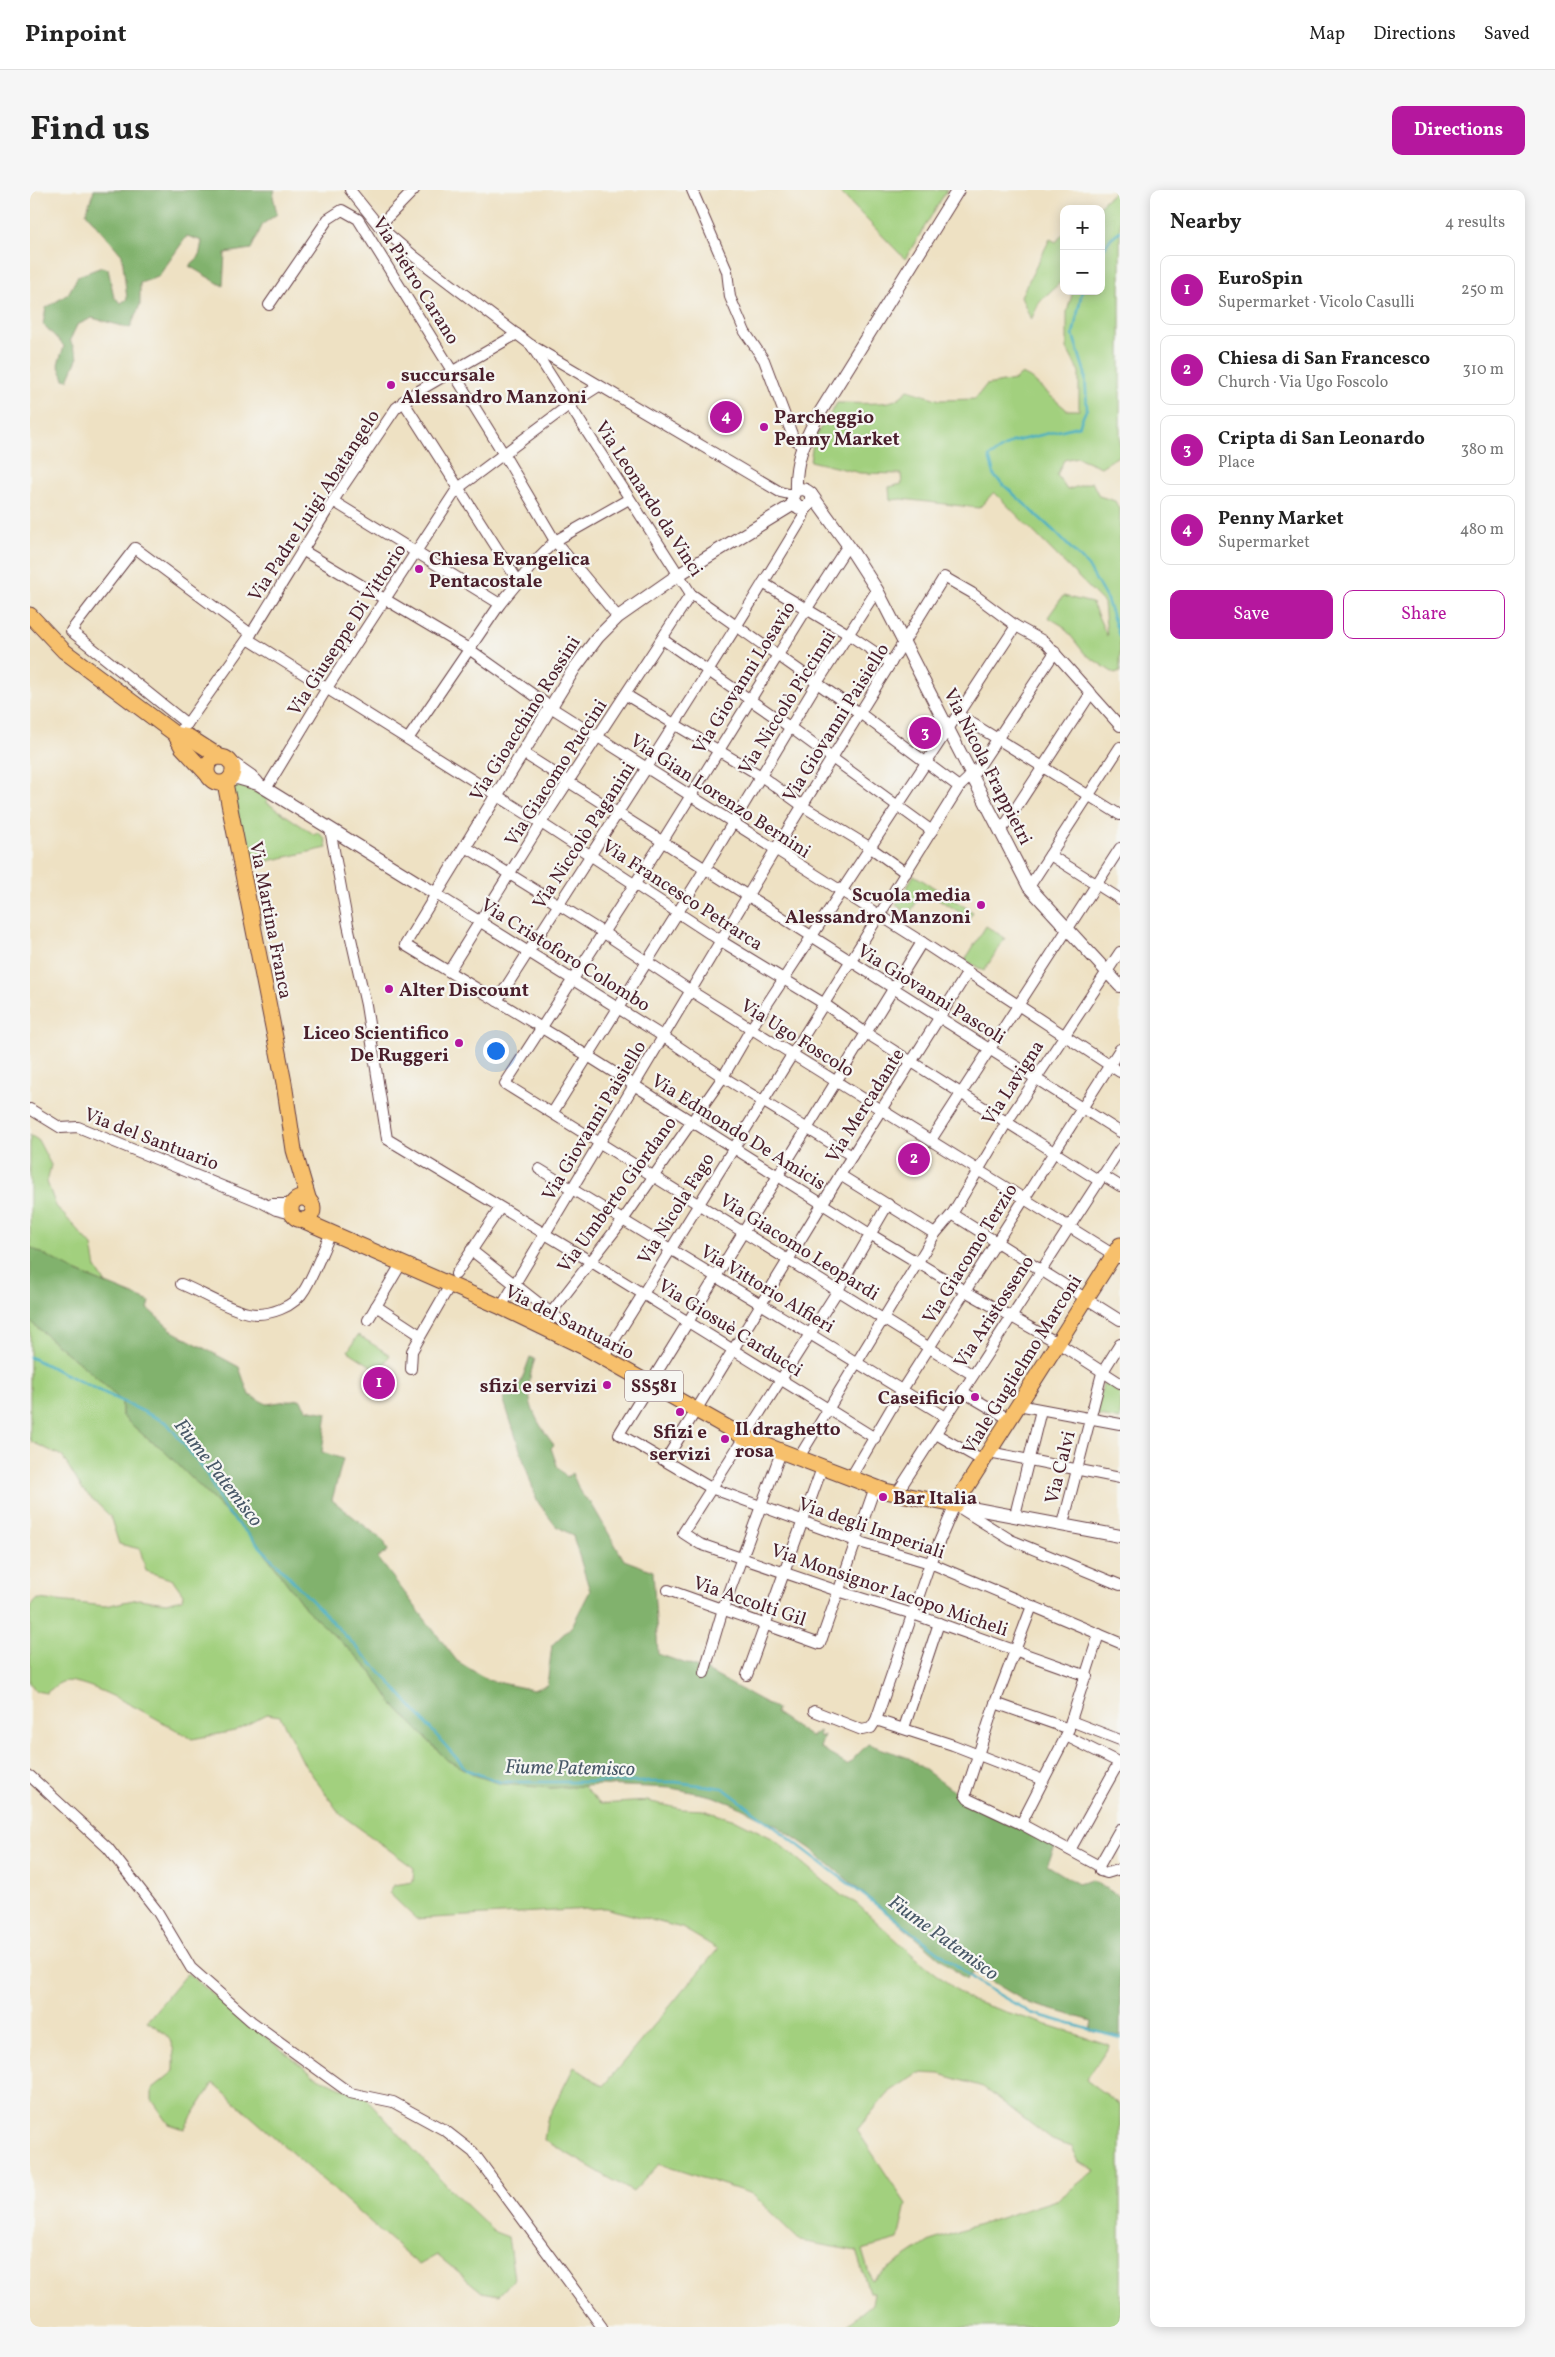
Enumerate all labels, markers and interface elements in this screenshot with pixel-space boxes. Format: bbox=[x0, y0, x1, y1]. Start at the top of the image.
text: Pinpoint bbox=[25, 18, 127, 52]
text: Map bbox=[1309, 22, 1345, 47]
text: Directions bbox=[1373, 22, 1456, 47]
text: Saved bbox=[1484, 22, 1530, 47]
text: Find us bbox=[30, 106, 150, 154]
button: Directions bbox=[1392, 106, 1525, 155]
map controls bbox=[1060, 205, 1105, 295]
button: + bbox=[1060, 205, 1105, 250]
text: Nearby bbox=[1170, 208, 1241, 237]
street label: Via Pietro Carano bbox=[366, 212, 465, 350]
text: 4 results bbox=[1445, 212, 1505, 234]
button: − bbox=[1060, 250, 1105, 295]
text: EuroSpin bbox=[1218, 266, 1303, 292]
text: 1 bbox=[1184, 279, 1190, 301]
text: 250 m bbox=[1461, 279, 1504, 301]
text: Supermarket · Vicolo Casulli bbox=[1218, 292, 1415, 314]
text: Chiesa di San Francesco bbox=[1218, 346, 1430, 372]
text: 2 bbox=[1183, 359, 1191, 381]
text: 310 m bbox=[1463, 359, 1504, 381]
place label: succursale Alessandro Manzoni bbox=[401, 363, 587, 411]
text: Church · Via Ugo Foscolo bbox=[1218, 372, 1388, 394]
marker: succursale Alessandro Manzoni bbox=[385, 379, 397, 391]
pin: 4 bbox=[710, 398, 742, 436]
street label: Via Padre Luigi Abatangelo bbox=[243, 405, 387, 607]
place label: Parcheggio Penny Market bbox=[774, 405, 900, 453]
street label: Via Leonardo da Vinci bbox=[588, 416, 709, 582]
marker: Parcheggio Penny Market bbox=[758, 421, 770, 433]
text: Cripta di San Leonardo bbox=[1218, 426, 1425, 452]
text: 3 bbox=[1183, 439, 1191, 461]
text: 380 m bbox=[1461, 439, 1504, 461]
text: Place bbox=[1218, 452, 1255, 474]
text: Penny Market bbox=[1218, 506, 1344, 532]
text: 4 bbox=[1182, 519, 1192, 541]
text: 480 m bbox=[1460, 519, 1504, 541]
text: Supermarket bbox=[1218, 532, 1310, 554]
street label: Via Giuseppe Di Vittorio bbox=[282, 539, 413, 721]
place label: Chiesa Evangelica Pentacostale bbox=[429, 547, 590, 595]
marker: Chiesa Evangelica Pentacostale bbox=[413, 563, 425, 575]
button: Save bbox=[1170, 590, 1333, 639]
button: Share bbox=[1343, 590, 1505, 639]
street label: Via Giovanni Losavio bbox=[687, 597, 802, 760]
street label: Via Niccolò Piccinni bbox=[733, 626, 843, 780]
street label: Via Gioacchino Rossini bbox=[464, 631, 587, 807]
street label: Via Giovanni Paisiello bbox=[777, 639, 896, 807]
street label: Via Nicola Frappietri bbox=[936, 684, 1038, 850]
street label: Via Giacomo Puccini bbox=[499, 694, 614, 852]
pin: 3 bbox=[909, 714, 941, 752]
street label: Via Gian Lorenzo Bernini bbox=[624, 728, 816, 865]
street label: Via Niccolò Paganini bbox=[527, 757, 642, 915]
street label: Via Francesco Petrarca bbox=[596, 834, 768, 958]
street label: Via Martina Franca bbox=[242, 839, 298, 1001]
place label: Scuola media Alessandro Manzoni bbox=[785, 883, 971, 931]
street label: Via Cristoforo Colombo bbox=[475, 893, 655, 1019]
marker: Scuola media Alessandro Manzoni bbox=[975, 899, 987, 911]
street label: Via Giovanni Pascoli bbox=[852, 938, 1010, 1051]
place label: Alter Discount bbox=[399, 978, 529, 1004]
marker: Alter Discount bbox=[383, 983, 395, 995]
street label: Via Ugo Foscolo bbox=[735, 993, 859, 1084]
place label: Liceo Scientifico De Ruggeri bbox=[303, 1021, 449, 1069]
street label: Via Lavigna bbox=[976, 1035, 1051, 1131]
street label: Via Giovanni Paisiello bbox=[536, 1036, 653, 1206]
marker: Liceo Scientifico De Ruggeri bbox=[453, 1037, 465, 1049]
your location bbox=[483, 1038, 509, 1064]
street label: Via Mercadante bbox=[820, 1044, 911, 1168]
street label: Via Edmondo De Amicis bbox=[646, 1068, 830, 1197]
street label: Via del Santuario bbox=[80, 1102, 222, 1177]
street label: Via Umberto Giordano bbox=[552, 1112, 683, 1279]
pin: 2 bbox=[898, 1140, 930, 1178]
street label: Via Nicola Fago bbox=[632, 1148, 721, 1270]
street label: Via Giacomo Terzio bbox=[917, 1179, 1024, 1329]
street label: Via Giacomo Leopardi bbox=[714, 1188, 884, 1308]
street label: Via Vittorio Alfieri bbox=[695, 1239, 839, 1340]
street label: Via Aristosseno bbox=[948, 1251, 1041, 1373]
street label: Viale Guglielmo Marconi bbox=[957, 1270, 1089, 1460]
street label: Via Giosuè Carducci bbox=[652, 1274, 808, 1384]
street label: Via del Santuario bbox=[500, 1279, 638, 1367]
pin: 1 bbox=[363, 1364, 395, 1402]
road number: SS581 bbox=[625, 1370, 683, 1402]
place label: sfizi e servizi bbox=[480, 1374, 597, 1400]
marker: sfizi e servizi bbox=[601, 1379, 613, 1391]
place label: Caseificio bbox=[878, 1386, 965, 1412]
marker: Caseificio bbox=[969, 1391, 981, 1403]
marker: Sfizi e servizi bbox=[674, 1406, 686, 1418]
water label: Fiume Patemisco bbox=[166, 1413, 269, 1533]
place label: Il draghetto rosa bbox=[735, 1417, 841, 1465]
place label: Sfizi e servizi bbox=[649, 1420, 711, 1468]
street label: Via Calvi bbox=[1039, 1428, 1083, 1507]
marker: Il draghetto rosa bbox=[719, 1433, 731, 1445]
place label: Bar Italia bbox=[893, 1486, 977, 1512]
marker: Bar Italia bbox=[877, 1491, 889, 1503]
street label: Via degli Imperiali bbox=[794, 1492, 948, 1566]
street label: Via Monsignor Iacopo Micheli bbox=[767, 1538, 1012, 1644]
street label: Via Accolti Gil bbox=[689, 1570, 810, 1634]
water label: Fiume Patemisco bbox=[505, 1754, 635, 1784]
water label: Fiume Patemisco bbox=[882, 1889, 1004, 1988]

